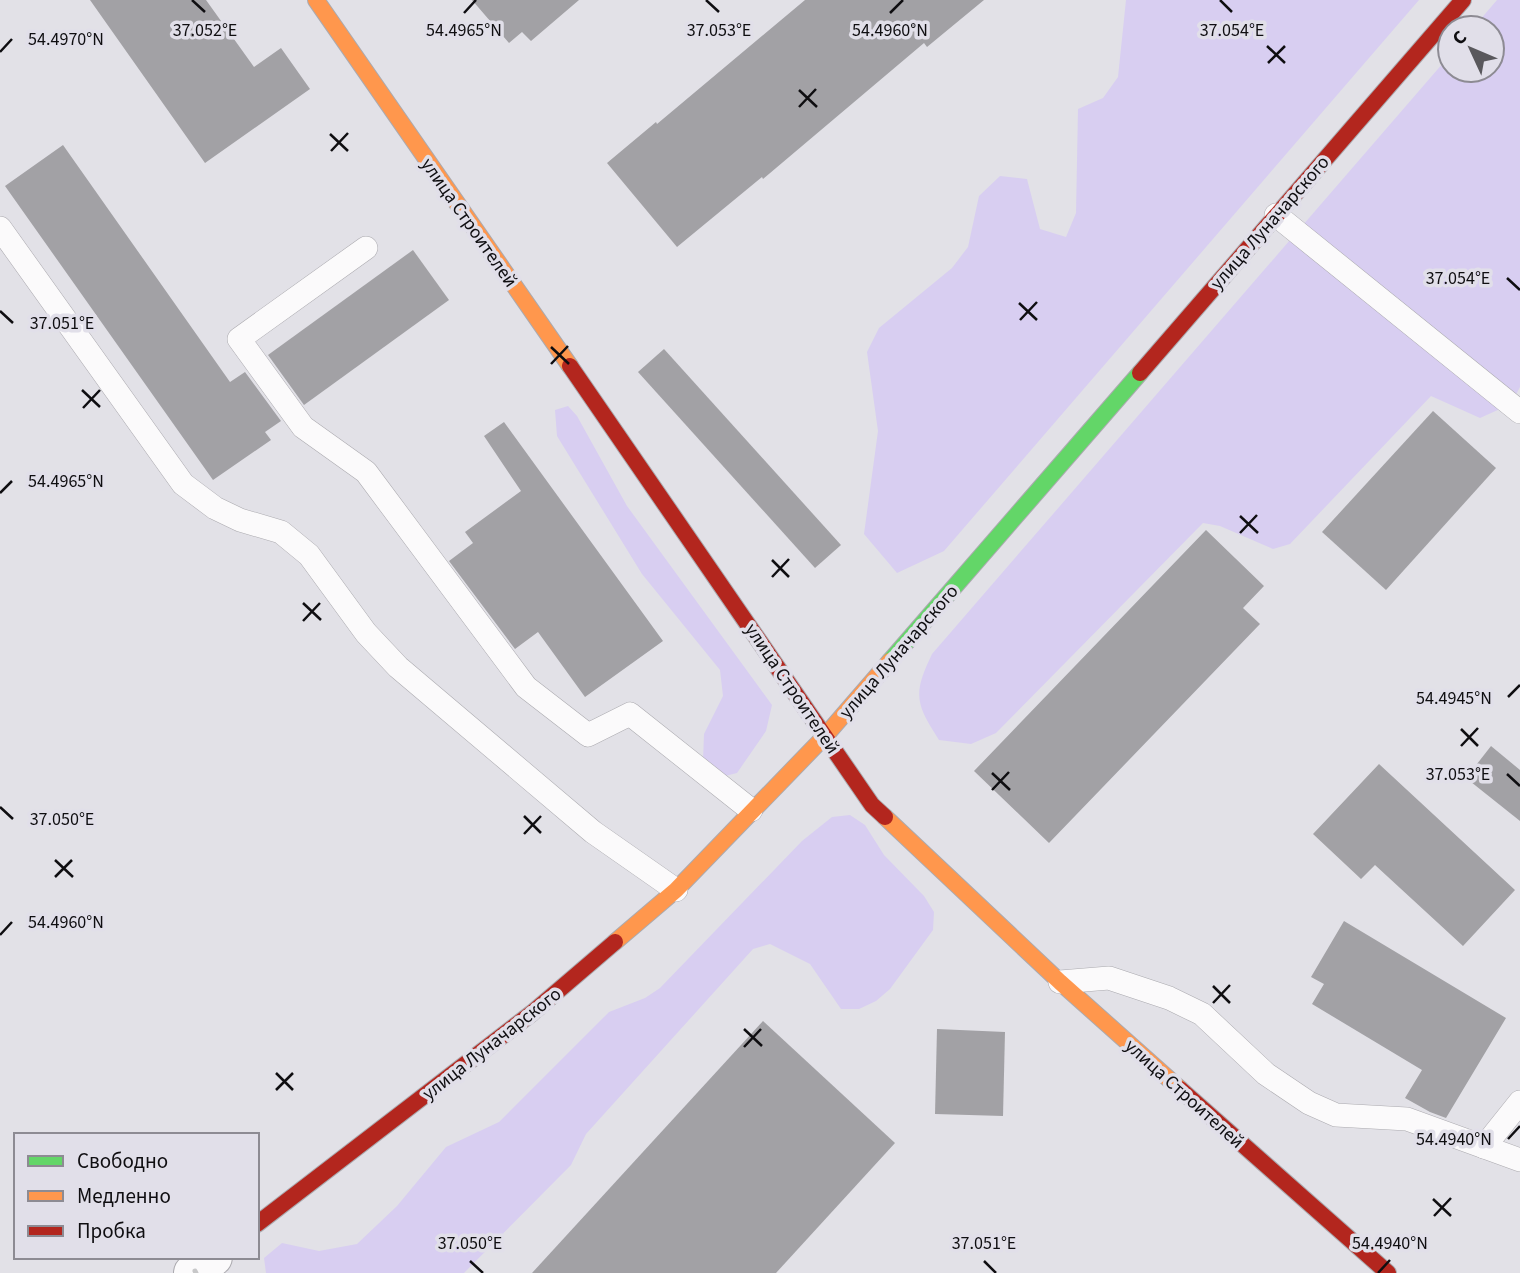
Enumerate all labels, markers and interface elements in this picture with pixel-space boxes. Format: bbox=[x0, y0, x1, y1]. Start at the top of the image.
north arrow bbox=[1436, 14, 1506, 84]
text: 37.052°E bbox=[173, 18, 237, 43]
text: 54.4965°N bbox=[426, 18, 502, 43]
text: 37.053°E bbox=[687, 18, 751, 43]
text: 54.4960°N bbox=[852, 18, 928, 43]
text: 37.054°E bbox=[1200, 18, 1264, 43]
text: С bbox=[1446, 25, 1473, 52]
text: 54.4970°N bbox=[28, 27, 104, 52]
street label: улица Луначарского bbox=[1204, 150, 1336, 296]
street label: улица Строителей bbox=[414, 153, 524, 293]
text: 37.054°E bbox=[1426, 266, 1490, 291]
text: 37.051°E bbox=[30, 311, 94, 336]
text: 54.4965°N bbox=[28, 469, 104, 494]
street label: улица Луначарского bbox=[833, 579, 965, 725]
street label: улица Строителей bbox=[738, 618, 846, 760]
text: 54.4945°N bbox=[1416, 686, 1492, 711]
text: 37.053°E bbox=[1426, 762, 1490, 787]
text: 37.050°E bbox=[30, 807, 94, 832]
text: 54.4960°N bbox=[28, 910, 104, 935]
street label: улица Луначарского bbox=[417, 981, 567, 1107]
street label: улица Строителей bbox=[1118, 1033, 1250, 1155]
text: 54.4940°N bbox=[1416, 1127, 1492, 1152]
legend bbox=[14, 1133, 259, 1259]
text: Свободно bbox=[77, 1146, 168, 1176]
text: Медленно bbox=[77, 1181, 171, 1211]
text: Пробка bbox=[77, 1216, 146, 1246]
text: 37.050°E bbox=[438, 1231, 502, 1256]
text: 37.051°E bbox=[952, 1231, 1016, 1256]
text: 54.4940°N bbox=[1352, 1231, 1428, 1256]

